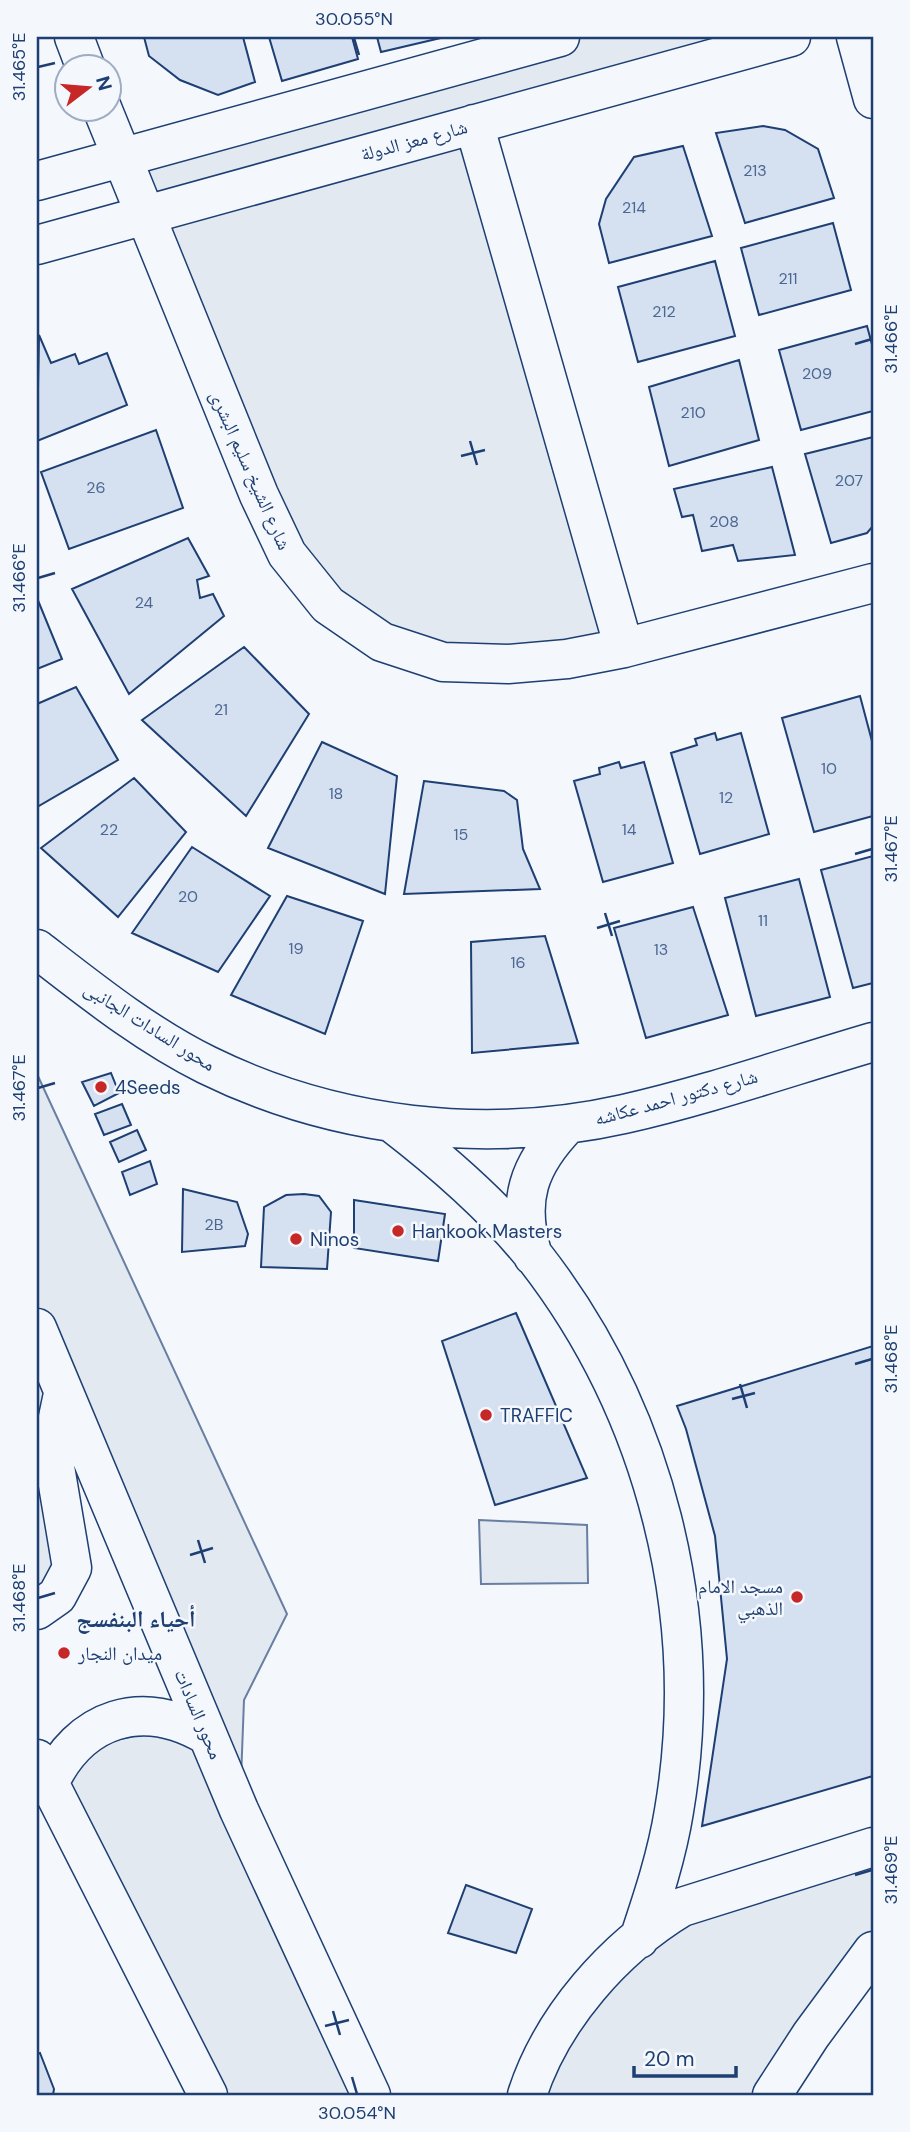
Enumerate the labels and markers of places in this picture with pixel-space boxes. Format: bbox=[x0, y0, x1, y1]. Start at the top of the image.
place label: 4Seeds bbox=[115, 1075, 181, 1100]
marker: 4Seeds bbox=[93, 1079, 109, 1095]
place label: Hankook Masters bbox=[412, 1219, 562, 1244]
marker: Hankook Masters bbox=[390, 1223, 406, 1239]
place label: Ninos bbox=[310, 1227, 359, 1252]
marker: Ninos bbox=[288, 1231, 304, 1247]
place label: TRAFFIC bbox=[500, 1403, 573, 1428]
marker: TRAFFIC bbox=[478, 1407, 494, 1423]
place label: مسجد الامام الذهبي bbox=[698, 1574, 783, 1624]
marker: مسجد الامام الذهبي bbox=[789, 1589, 805, 1605]
place label: ميدان النجار bbox=[77, 1641, 162, 1666]
marker: ميدان النجار bbox=[56, 1645, 72, 1661]

